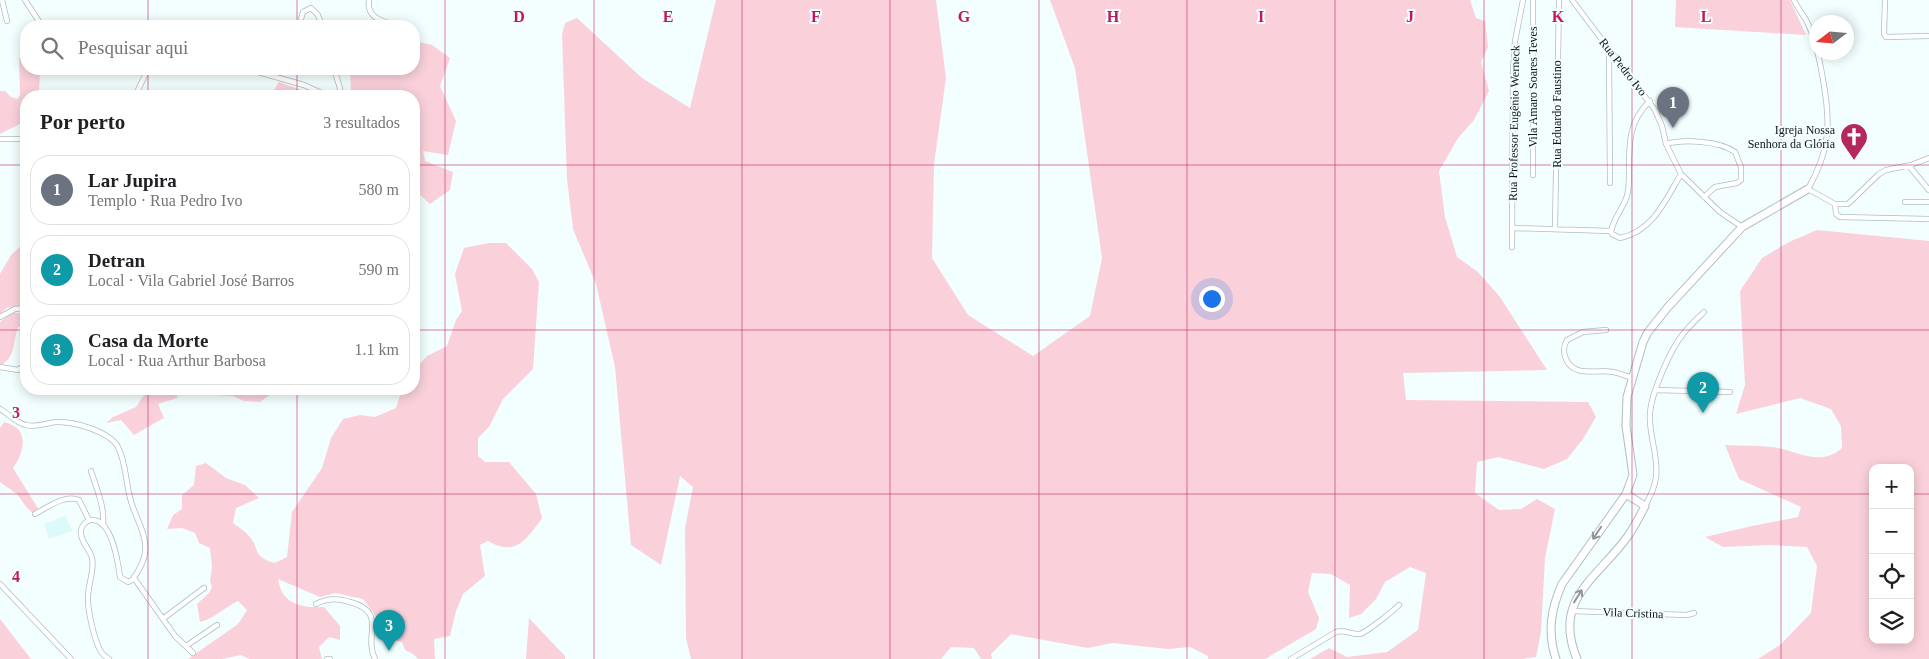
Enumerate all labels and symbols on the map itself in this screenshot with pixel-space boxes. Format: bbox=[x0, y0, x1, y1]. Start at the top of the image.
text: D bbox=[513, 8, 525, 25]
text: E bbox=[663, 8, 673, 25]
text: F bbox=[811, 8, 821, 25]
text: G bbox=[958, 8, 971, 25]
text: H bbox=[1107, 8, 1120, 25]
text: I bbox=[1258, 8, 1264, 25]
text: J bbox=[1406, 8, 1414, 25]
text: K bbox=[1552, 8, 1565, 25]
text: L bbox=[1701, 8, 1711, 25]
north arrow bbox=[1809, 15, 1854, 60]
street label: Vila Amaro Soares Teves bbox=[1526, 26, 1540, 148]
street label: Rua Pedro Ivo bbox=[1596, 35, 1650, 99]
street label: Rua Professor Eugênio Werneck bbox=[1506, 45, 1522, 201]
street label: Rua Eduardo Faustino bbox=[1550, 60, 1564, 168]
pin: 1 bbox=[1657, 87, 1689, 128]
church icon: Igreja Nossa Senhora da Glória bbox=[1839, 122, 1869, 161]
place label: Igreja Nossa Senhora da Glória bbox=[1748, 123, 1836, 151]
your location bbox=[1199, 286, 1225, 312]
pin: 2 bbox=[1687, 372, 1719, 413]
text: 3 bbox=[12, 404, 20, 421]
one-way arrow bbox=[1592, 526, 1602, 540]
text: 4 bbox=[12, 568, 20, 585]
one-way arrow bbox=[1573, 589, 1583, 603]
street label: Vila Cristina bbox=[1602, 605, 1664, 621]
pin: 3 bbox=[373, 610, 405, 651]

